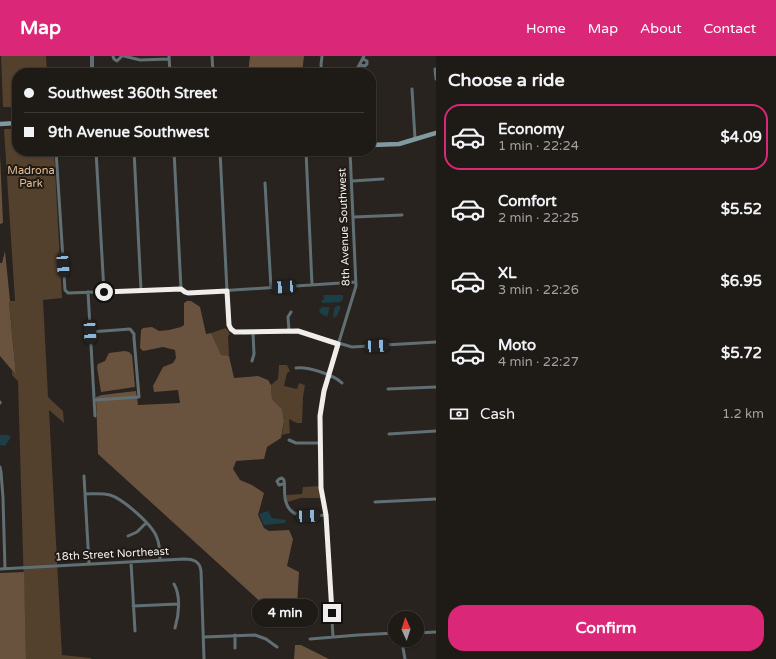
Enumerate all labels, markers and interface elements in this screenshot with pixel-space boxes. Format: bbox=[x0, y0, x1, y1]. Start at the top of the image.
text: Map bbox=[20, 17, 61, 39]
text: Home bbox=[526, 20, 566, 37]
text: Map bbox=[588, 20, 618, 37]
text: About bbox=[640, 20, 682, 37]
text: Contact bbox=[704, 20, 756, 37]
text: Choose a ride bbox=[448, 69, 565, 91]
text: Southwest 360th Street bbox=[48, 84, 217, 102]
icon: car bbox=[450, 119, 486, 155]
text: Economy bbox=[498, 120, 564, 138]
text: 9th Avenue Southwest bbox=[48, 123, 209, 141]
text: $4.09 bbox=[721, 128, 762, 146]
text: 1 min · 22:24 bbox=[498, 138, 579, 154]
park label: Madrona Park bbox=[7, 164, 55, 190]
street label: 8th Avenue Southwest bbox=[335, 168, 353, 286]
icon: car bbox=[450, 191, 486, 227]
text: Comfort bbox=[498, 192, 557, 210]
text: $5.52 bbox=[721, 200, 762, 218]
text: 2 min · 22:25 bbox=[498, 210, 579, 226]
car bbox=[56, 253, 70, 277]
icon: car bbox=[450, 263, 486, 299]
text: XL bbox=[498, 264, 517, 282]
text: $6.95 bbox=[721, 272, 762, 290]
car bbox=[272, 280, 296, 294]
text: 3 min · 22:26 bbox=[498, 282, 579, 298]
route start bbox=[95, 283, 113, 301]
car bbox=[83, 320, 97, 344]
icon: car bbox=[450, 335, 486, 371]
text: Moto bbox=[498, 336, 536, 354]
car bbox=[365, 339, 389, 353]
text: $5.72 bbox=[721, 344, 762, 362]
text: 4 min · 22:27 bbox=[498, 354, 579, 370]
icon: cash bbox=[448, 403, 470, 425]
text: Cash bbox=[480, 405, 515, 423]
text: 1.2 km bbox=[722, 406, 764, 422]
car bbox=[296, 509, 320, 523]
street label: 18th Street Northeast bbox=[55, 545, 169, 563]
callout: 4 min bbox=[252, 599, 318, 627]
route end bbox=[323, 604, 341, 622]
text: 4 min bbox=[268, 605, 302, 621]
button: Confirm bbox=[448, 605, 764, 651]
north arrow bbox=[388, 611, 424, 647]
map controls bbox=[388, 611, 424, 647]

